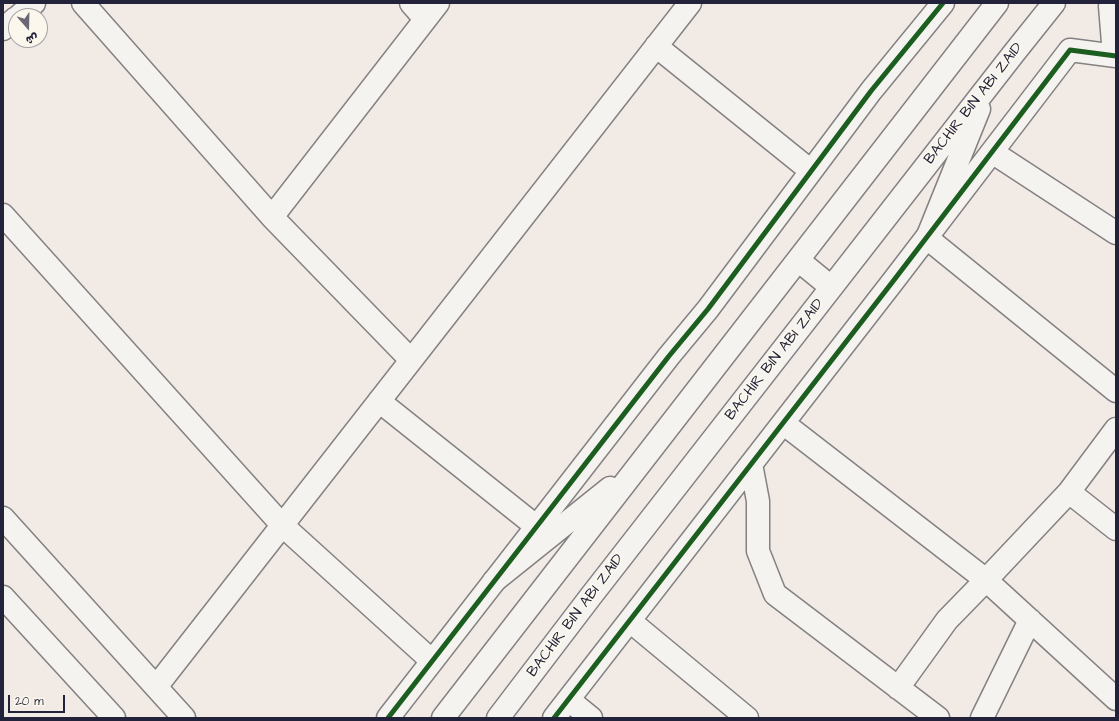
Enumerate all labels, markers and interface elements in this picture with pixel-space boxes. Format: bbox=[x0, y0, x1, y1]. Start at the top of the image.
north arrow bbox=[8, 8, 48, 48]
text: ش bbox=[24, 30, 40, 48]
street label: BACHIR BIN ABI ZAID bbox=[921, 40, 1027, 168]
street label: BACHIR BIN ABI ZAID bbox=[722, 296, 828, 424]
street label: BACHIR BIN ABI ZAID bbox=[524, 551, 628, 681]
scale bar bbox=[10, 687, 67, 713]
text: 20 m bbox=[15, 693, 44, 710]

